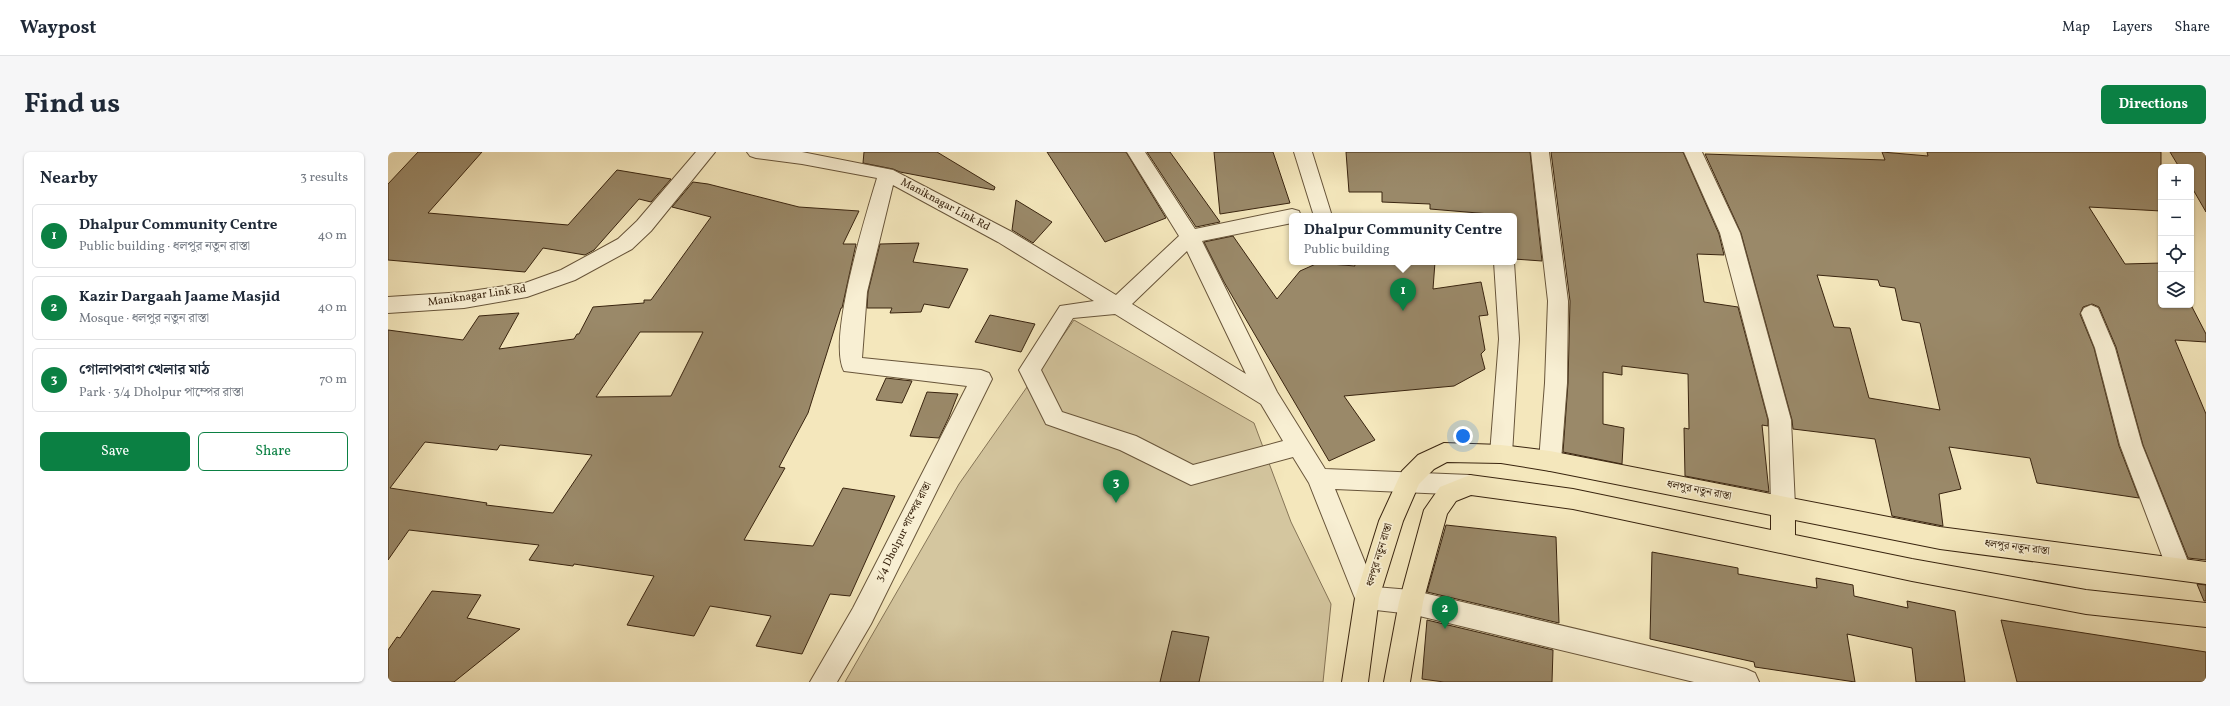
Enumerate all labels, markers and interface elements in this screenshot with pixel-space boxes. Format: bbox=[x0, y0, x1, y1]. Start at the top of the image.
text: Waypost bbox=[20, 15, 96, 41]
text: Map bbox=[2062, 18, 2090, 37]
text: Layers bbox=[2112, 18, 2152, 37]
text: Share bbox=[2174, 18, 2210, 37]
text: Find us bbox=[24, 85, 120, 124]
button: Directions bbox=[2101, 85, 2206, 124]
map controls bbox=[2158, 164, 2194, 308]
button: + bbox=[2158, 164, 2194, 200]
text: Nearby bbox=[40, 167, 98, 190]
text: 3 results bbox=[300, 169, 348, 187]
street label: Maniknagar Link Rd bbox=[898, 175, 992, 235]
button: − bbox=[2158, 200, 2194, 236]
popup bbox=[1289, 213, 1517, 265]
text: Dhalpur Community Centre bbox=[79, 215, 277, 236]
text: Dhalpur Community Centre bbox=[1304, 220, 1502, 241]
text: 1 bbox=[51, 227, 57, 245]
text: 40 m bbox=[318, 227, 347, 245]
button: locate bbox=[2158, 236, 2194, 272]
text: Public building · ধলপুর নতুন রাস্তা bbox=[79, 238, 250, 256]
text: Public building bbox=[1304, 241, 1390, 259]
button: layers bbox=[2158, 272, 2194, 308]
pin: 1 bbox=[1390, 278, 1416, 311]
street label: Maniknagar Link Rd bbox=[427, 282, 527, 310]
text: Kazir Dargaah Jaame Masjid bbox=[79, 287, 280, 308]
text: 2 bbox=[51, 299, 57, 317]
text: 40 m bbox=[318, 299, 347, 317]
text: Mosque · ধলপুর নতুন রাস্তা bbox=[79, 310, 209, 328]
text: গোলাপবাগ খেলার মাঠ bbox=[79, 360, 210, 381]
text: 3 bbox=[51, 371, 57, 389]
text: 70 m bbox=[319, 371, 347, 389]
text: Park · 3/4 Dholpur পাম্পের রাস্তা bbox=[79, 384, 243, 402]
your location bbox=[1453, 426, 1473, 446]
button: Save bbox=[40, 432, 190, 471]
button: Share bbox=[198, 432, 348, 471]
pin: 3 bbox=[1103, 470, 1129, 503]
street label: ধলপুর নতুন রাস্তা bbox=[1665, 477, 1733, 505]
street label: 3/4 Dholpur পাম্পের রাস্তা bbox=[872, 480, 936, 584]
street label: ধলপুর নতুন রাস্তা bbox=[1363, 521, 1397, 589]
street label: ধলপুর নতুন রাস্তা bbox=[1984, 537, 2050, 559]
pin: 2 bbox=[1432, 596, 1458, 629]

